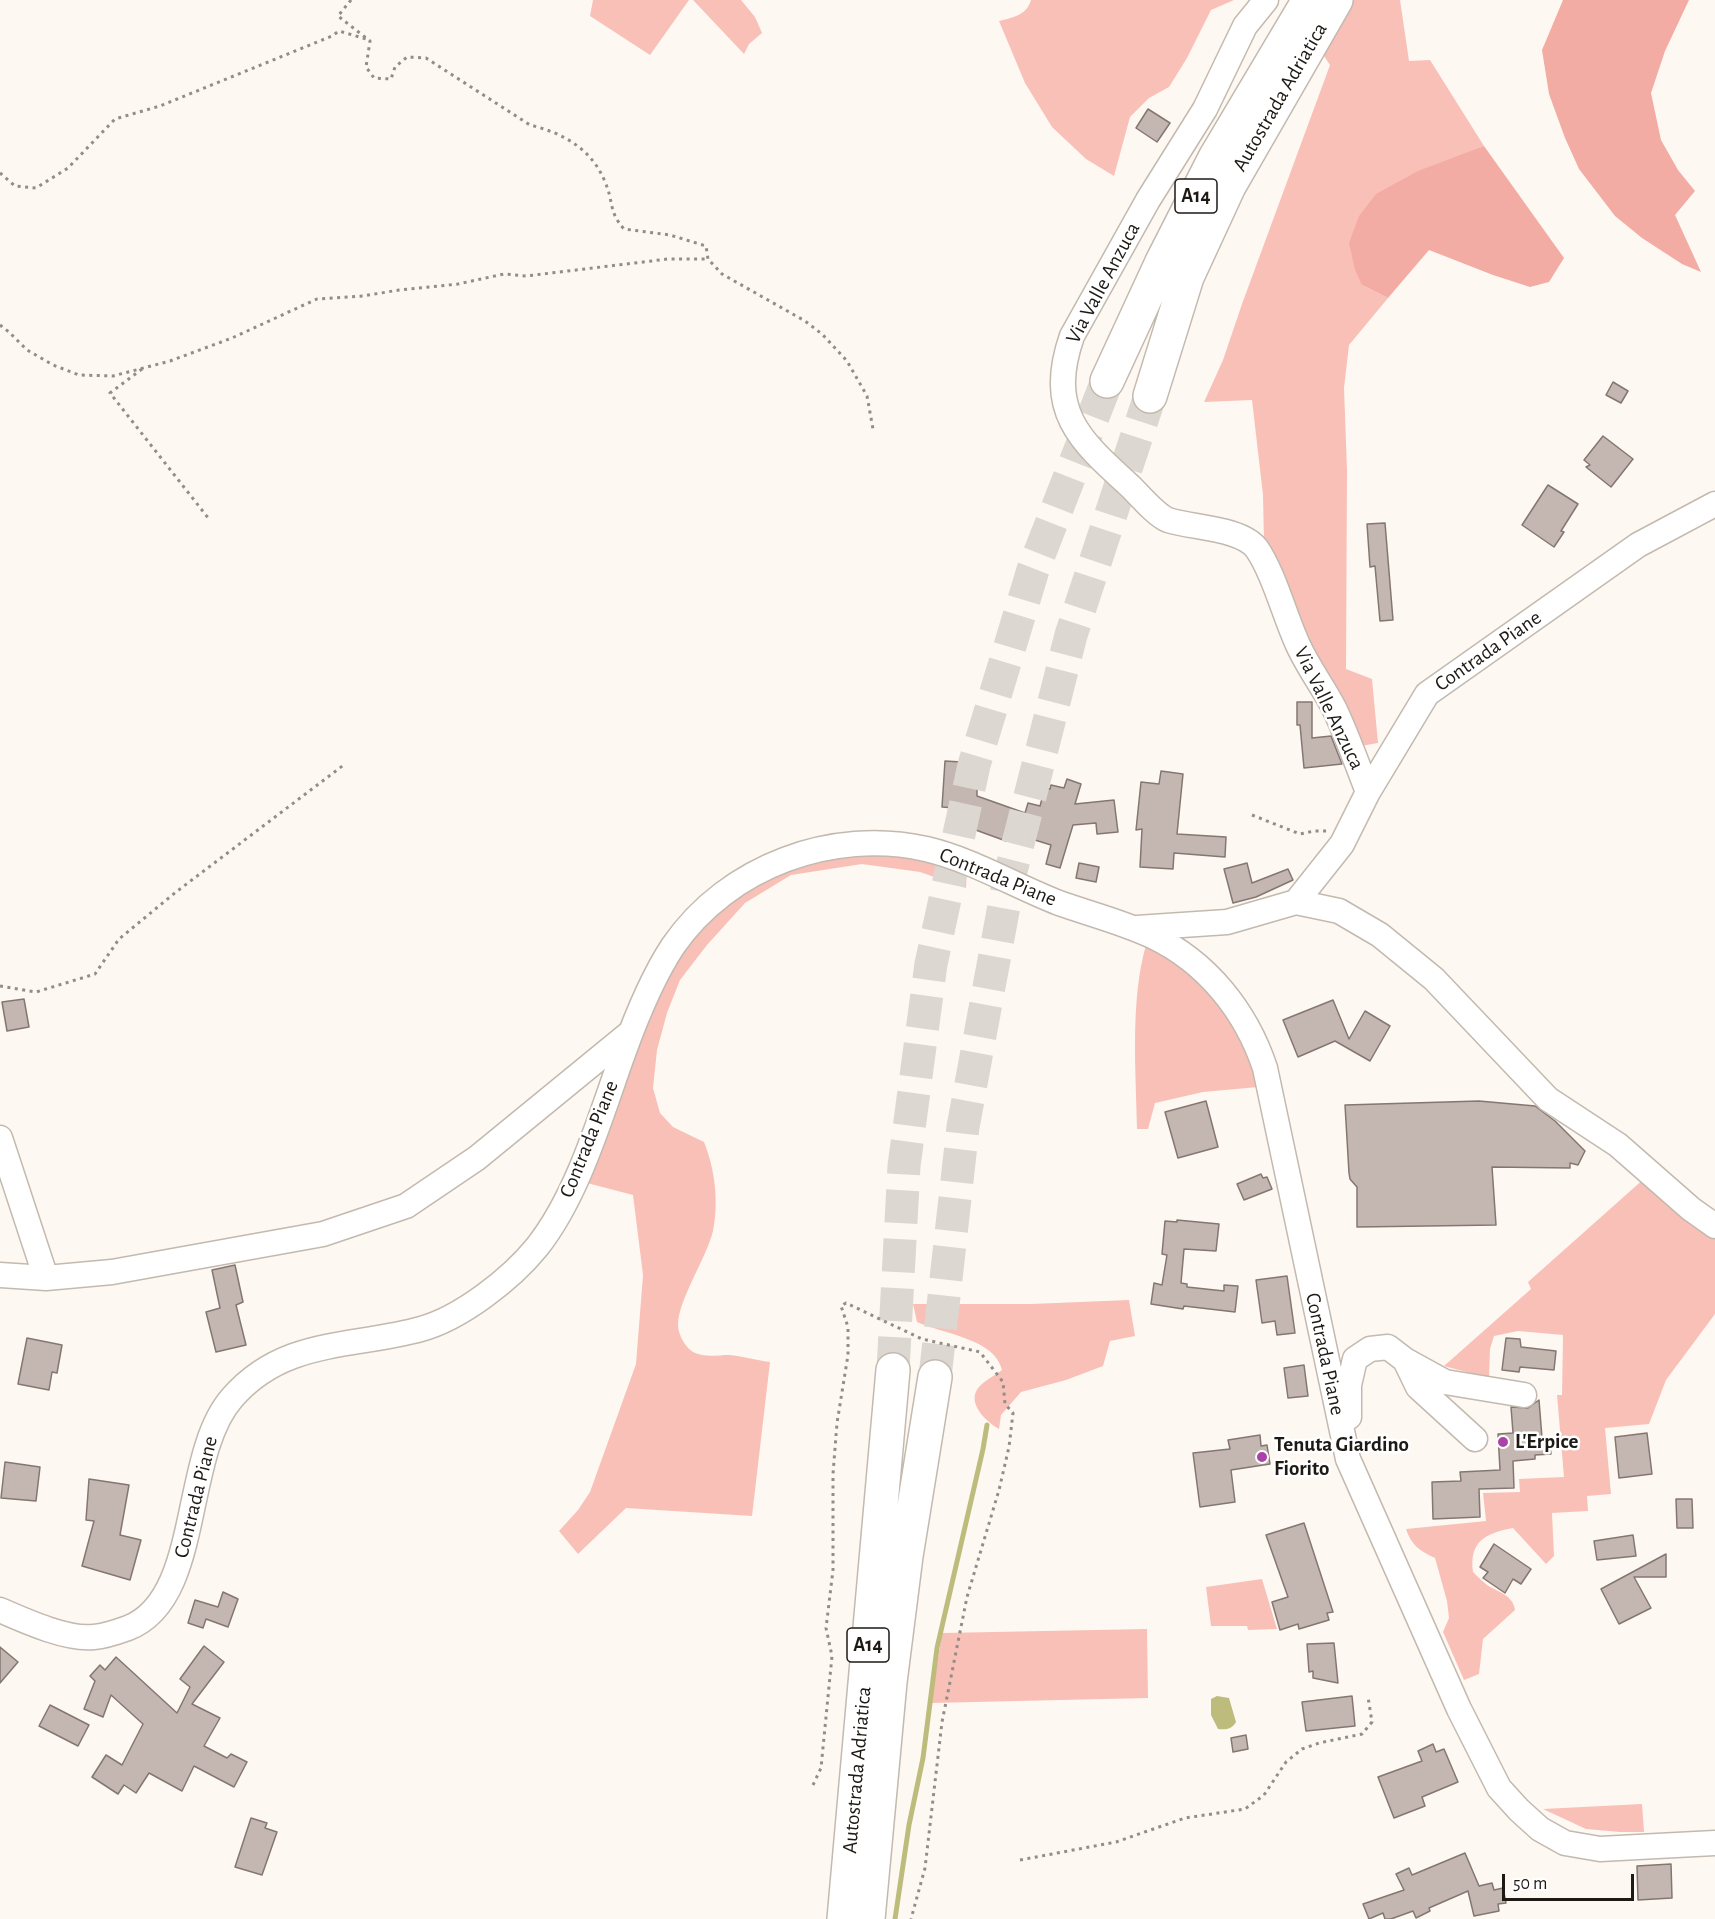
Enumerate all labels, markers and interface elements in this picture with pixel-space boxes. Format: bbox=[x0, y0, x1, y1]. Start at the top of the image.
street label: Autostrada Adriatica bbox=[1227, 18, 1333, 176]
road number: A14 bbox=[1175, 179, 1217, 213]
street label: Via Valle Anzuca bbox=[1060, 218, 1146, 348]
street label: Contrada Piane bbox=[1430, 605, 1546, 697]
street label: Via Valle Anzuca bbox=[1288, 642, 1370, 774]
street label: Contrada Piane bbox=[936, 842, 1060, 912]
street label: Contrada Piane bbox=[554, 1077, 624, 1201]
street label: Contrada Piane bbox=[1300, 1291, 1350, 1417]
place label: L'Erpice bbox=[1515, 1429, 1579, 1455]
place label: Tenuta Giardino Fiorito bbox=[1274, 1432, 1409, 1482]
street label: Contrada Piane bbox=[169, 1434, 223, 1560]
marker: L'Erpice bbox=[1496, 1435, 1510, 1449]
marker: Tenuta Giardino Fiorito bbox=[1255, 1450, 1269, 1464]
road number: A14 bbox=[847, 1628, 889, 1662]
street label: Autostrada Adriatica bbox=[837, 1685, 877, 1855]
scale bar bbox=[1505, 1862, 1637, 1900]
text: 50 m bbox=[1513, 1875, 1547, 1893]

